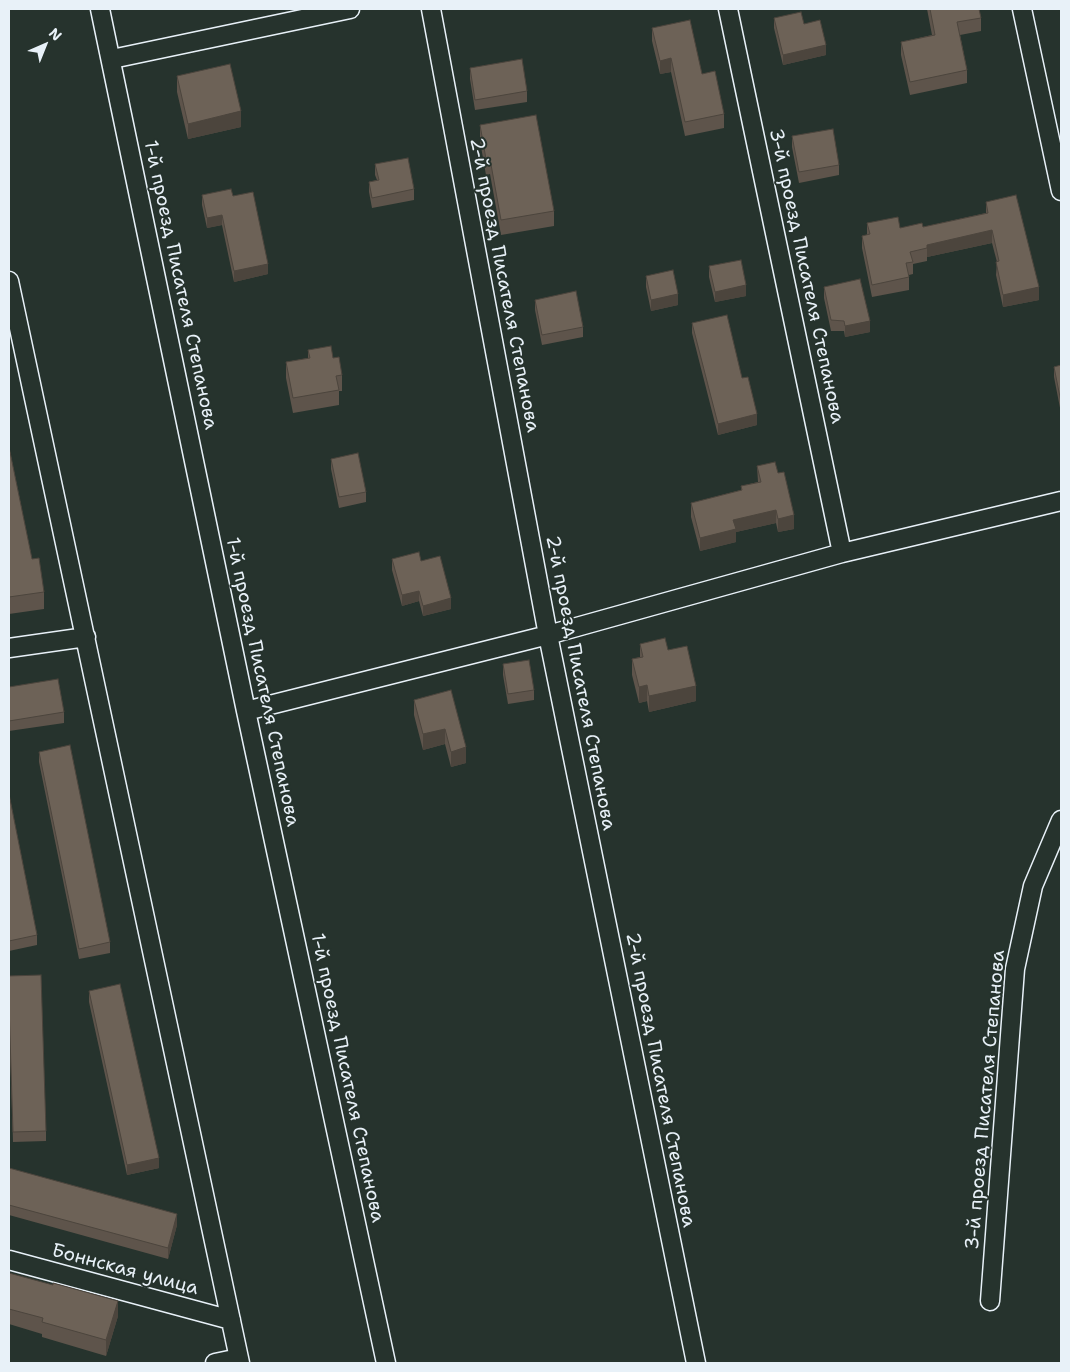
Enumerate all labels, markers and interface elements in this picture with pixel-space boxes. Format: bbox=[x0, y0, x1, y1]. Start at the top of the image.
north arrow bbox=[20, 20, 70, 70]
text: N bbox=[45, 24, 66, 45]
street label: 3-й проезд Писателя Степанова bbox=[764, 126, 848, 426]
street label: 2-й проезд Писателя Степанова bbox=[464, 136, 544, 434]
street label: 1-й проезд Писателя Степанова bbox=[138, 138, 222, 432]
street label: 2-й проезд Писателя Степанова bbox=[540, 534, 620, 832]
street label: 1-й проезд Писателя Степанова bbox=[220, 535, 304, 829]
street label: 1-й проезд Писателя Степанова bbox=[305, 931, 389, 1225]
street label: 2-й проезд Писателя Степанова bbox=[620, 931, 700, 1229]
street label: 3-й проезд Писателя Степанова bbox=[962, 949, 1010, 1251]
street label: Боннская улица bbox=[49, 1239, 201, 1301]

